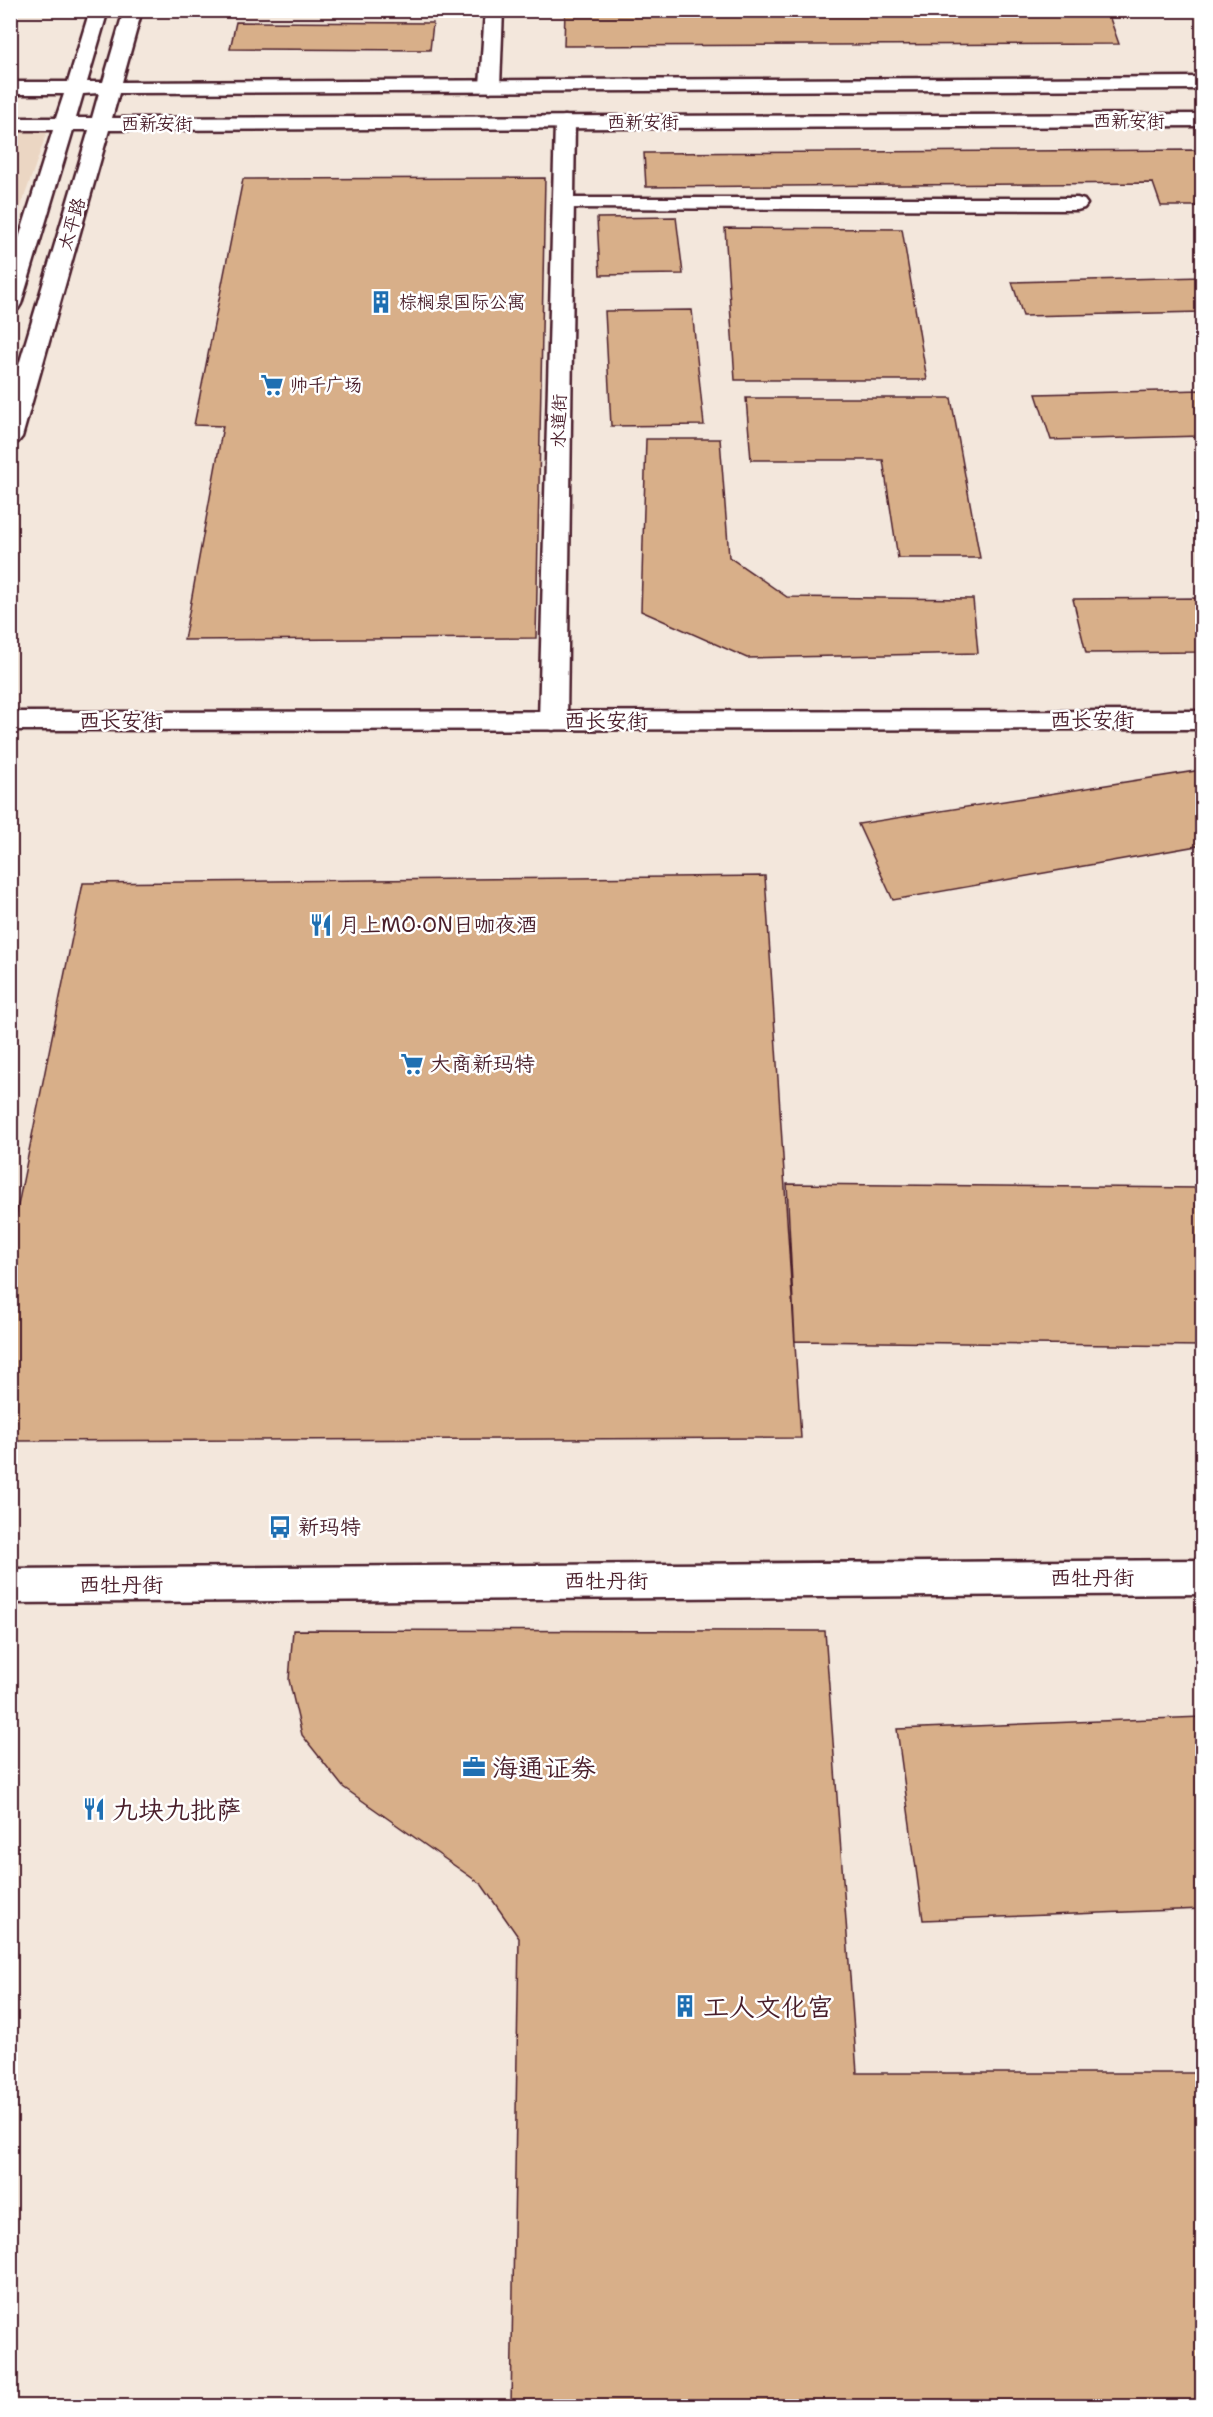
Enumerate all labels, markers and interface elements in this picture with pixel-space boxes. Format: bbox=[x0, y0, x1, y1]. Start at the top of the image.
street label: 西新安街 bbox=[1093, 109, 1165, 133]
street label: 西新安街 bbox=[607, 110, 679, 134]
street label: 西新安街 bbox=[121, 112, 193, 136]
street label: 太平路 bbox=[53, 195, 91, 253]
building icon: 棕榈泉国际公寓 bbox=[368, 289, 394, 315]
place label: 棕榈泉国际公寓 bbox=[399, 290, 525, 314]
supermarket icon: 帅千广场 bbox=[259, 372, 285, 398]
place label: 帅千广场 bbox=[290, 373, 362, 397]
street label: 水道街 bbox=[547, 394, 571, 448]
street label: 西长安街 bbox=[1050, 706, 1134, 734]
street label: 西长安街 bbox=[79, 707, 163, 735]
street label: 西长安街 bbox=[564, 707, 648, 735]
place label: 月上MO·ON日咖夜酒 bbox=[339, 911, 537, 939]
restaurant icon: 月上MO·ON日咖夜酒 bbox=[308, 912, 334, 938]
place label: 大商新玛特 bbox=[430, 1050, 535, 1078]
supermarket icon: 大商新玛特 bbox=[399, 1051, 425, 1077]
place label: 新玛特 bbox=[298, 1513, 361, 1541]
bus stop icon: 新玛特 bbox=[267, 1514, 293, 1540]
street label: 西牡丹街 bbox=[1050, 1564, 1134, 1592]
street label: 西牡丹街 bbox=[564, 1567, 648, 1595]
street label: 西牡丹街 bbox=[79, 1571, 163, 1599]
place label: 海通证券 bbox=[492, 1750, 596, 1785]
office icon: 海通证券 bbox=[461, 1754, 487, 1780]
place label: 九块九批萨 bbox=[112, 1792, 242, 1827]
restaurant icon: 九块九批萨 bbox=[81, 1796, 107, 1822]
place label: 工人文化宫 bbox=[703, 1989, 833, 2024]
building icon: 工人文化宫 bbox=[672, 1993, 698, 2019]

